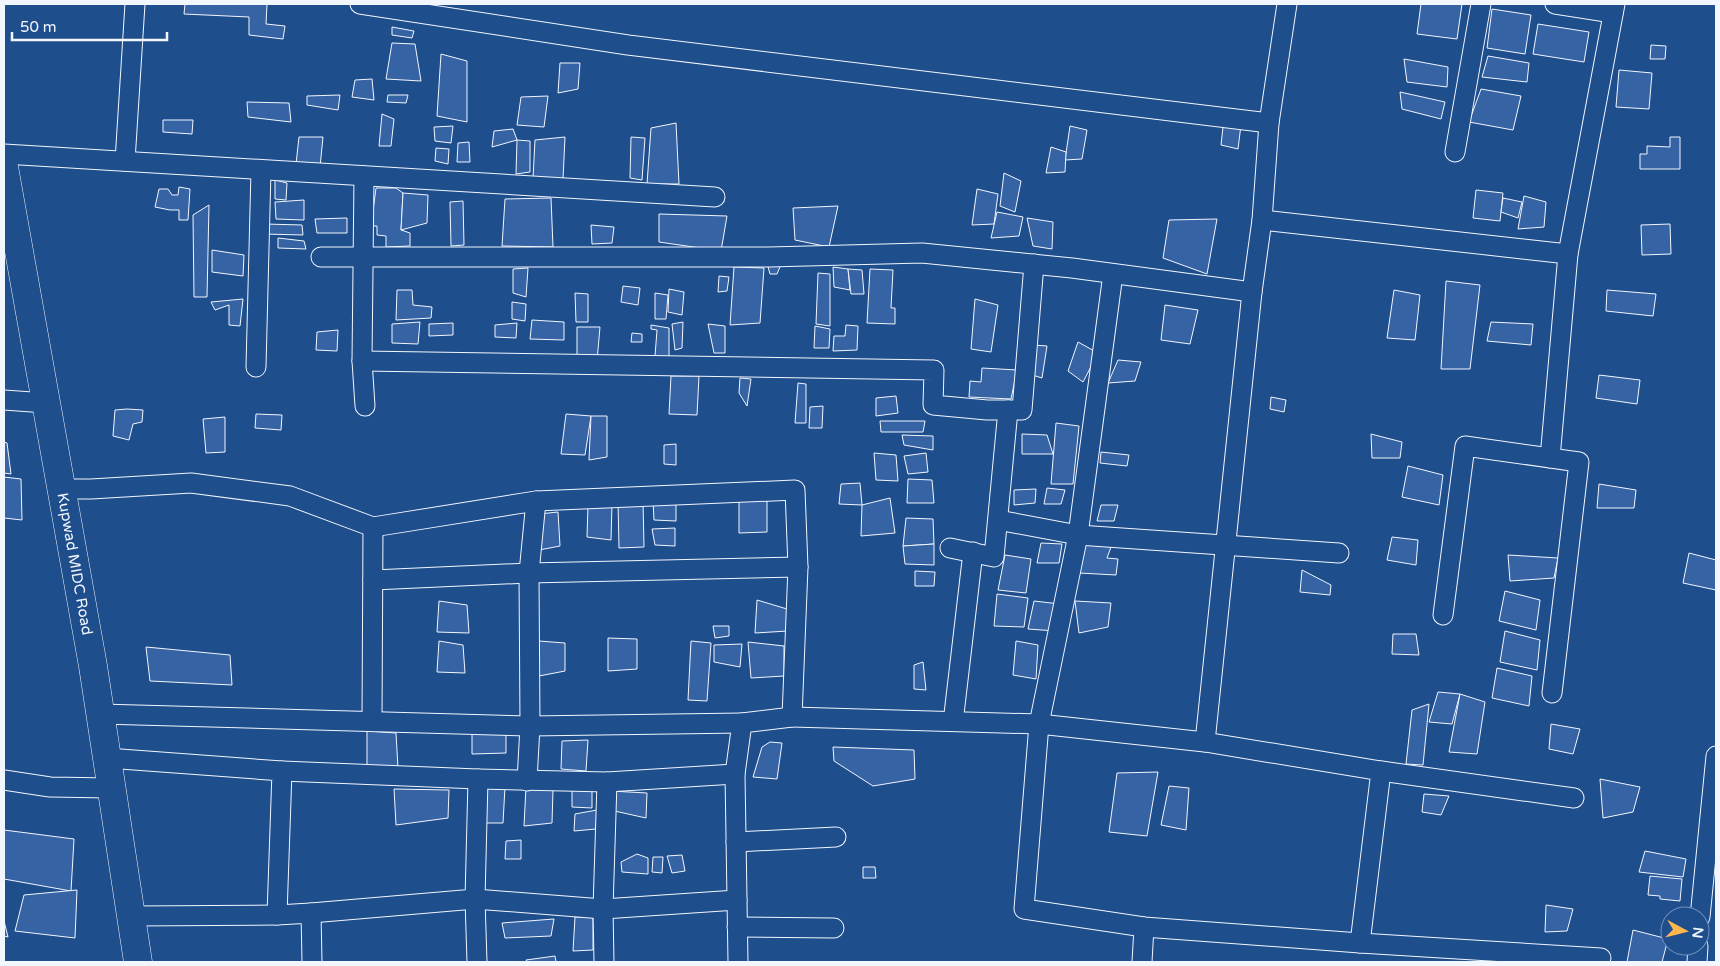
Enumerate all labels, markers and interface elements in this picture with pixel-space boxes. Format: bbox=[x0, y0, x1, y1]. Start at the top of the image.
scale bar bbox=[12, 10, 168, 42]
text: 50 m bbox=[20, 18, 57, 36]
street label: Kupwad MIDC Road bbox=[54, 491, 96, 637]
north arrow bbox=[1660, 906, 1710, 956]
text: N bbox=[1688, 926, 1707, 939]

